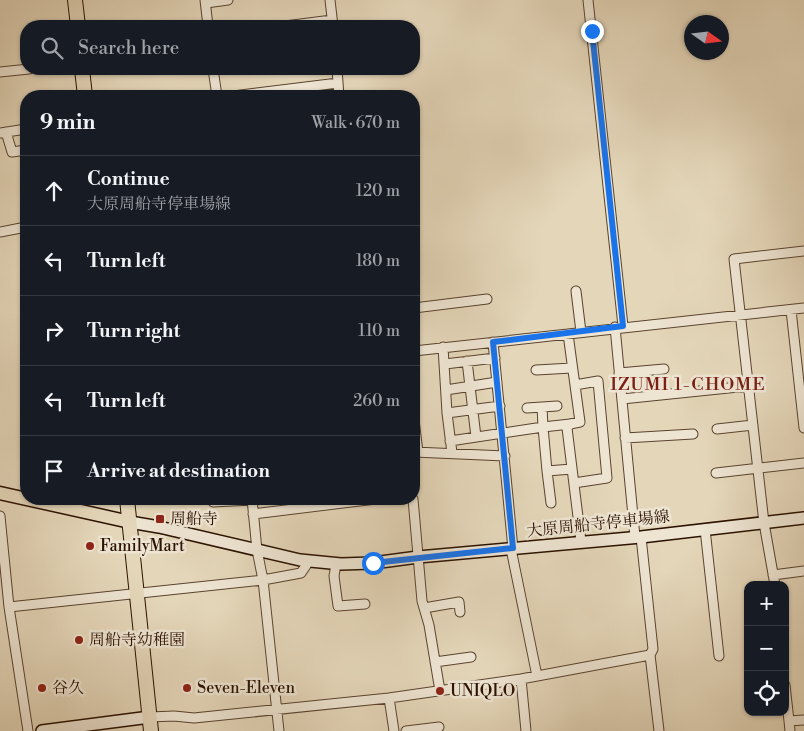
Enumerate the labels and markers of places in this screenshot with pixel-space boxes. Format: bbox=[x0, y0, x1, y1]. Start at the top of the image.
place label: 周船寺 bbox=[170, 509, 218, 529]
marker: 周船寺 bbox=[154, 513, 166, 525]
place label: FamilyMart bbox=[100, 536, 185, 556]
marker: FamilyMart bbox=[84, 540, 96, 552]
place label: 周船寺幼稚園 bbox=[89, 630, 185, 650]
marker: 周船寺幼稚園 bbox=[73, 634, 85, 646]
place label: 谷久 bbox=[52, 678, 84, 698]
place label: Seven-Eleven bbox=[197, 678, 295, 698]
place label: UNIQLO bbox=[450, 681, 515, 701]
marker: 谷久 bbox=[36, 682, 48, 694]
marker: Seven-Eleven bbox=[181, 682, 193, 694]
marker: UNIQLO bbox=[434, 685, 446, 697]

